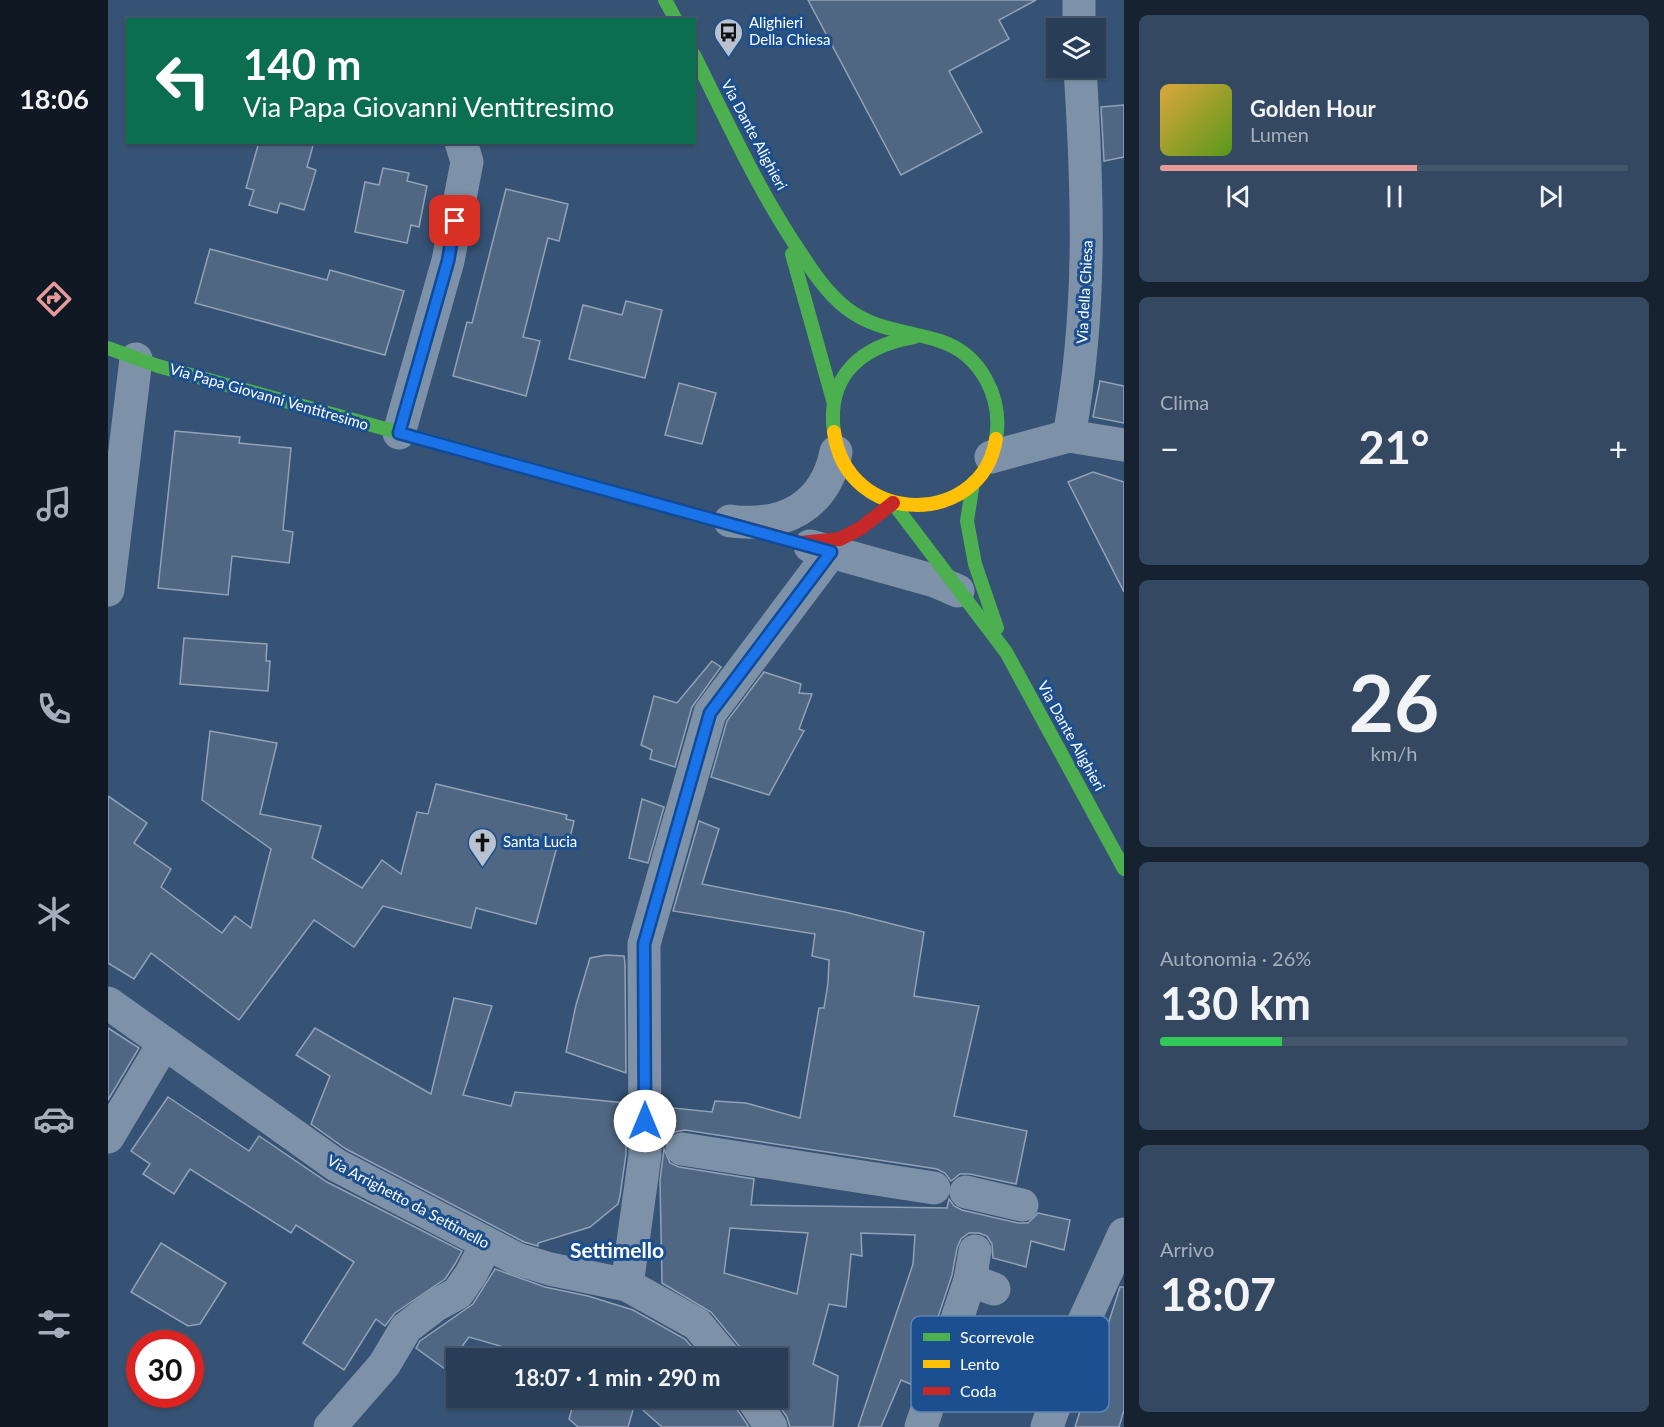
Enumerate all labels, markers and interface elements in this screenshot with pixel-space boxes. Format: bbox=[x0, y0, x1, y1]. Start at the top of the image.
place label: Alighieri Della Chiesa bbox=[749, 13, 830, 48]
bus stop icon: Alighieri Della Chiesa bbox=[712, 16, 744, 58]
map controls bbox=[1046, 18, 1106, 78]
button: layers bbox=[1046, 18, 1106, 78]
text: 140 m bbox=[243, 39, 361, 89]
icon: left bbox=[144, 42, 222, 120]
street label: Via Dante Alighieri bbox=[718, 76, 792, 193]
text: 18:06 bbox=[19, 82, 89, 115]
text: Via Papa Giovanni Ventitresimo bbox=[243, 90, 614, 123]
text: Golden Hour bbox=[1250, 95, 1376, 122]
text: Lumen bbox=[1250, 122, 1309, 146]
icon: previous bbox=[1222, 180, 1255, 213]
icon: pause bbox=[1378, 180, 1411, 213]
icon: next bbox=[1534, 180, 1567, 213]
pin bbox=[429, 195, 480, 246]
icon: arrive bbox=[438, 204, 471, 237]
street label: Via della Chiesa bbox=[1072, 240, 1096, 344]
icon: directions bbox=[33, 278, 75, 320]
street label: Via Papa Giovanni Ventitresimo bbox=[168, 359, 371, 433]
text: Clima bbox=[1160, 390, 1209, 414]
text: 21° bbox=[1359, 420, 1429, 474]
text: − bbox=[1160, 428, 1179, 468]
text: + bbox=[1609, 428, 1628, 468]
icon: music bbox=[33, 483, 75, 525]
text: 26 bbox=[1349, 655, 1439, 749]
street label: Via Dante Alighieri bbox=[1034, 678, 1109, 793]
icon: phone bbox=[33, 688, 75, 730]
text: km/h bbox=[1371, 741, 1417, 765]
church icon: Santa Lucia bbox=[466, 826, 498, 868]
place label: Santa Lucia bbox=[503, 832, 577, 850]
icon: climate bbox=[33, 893, 75, 935]
text: Autonomia · 26% bbox=[1160, 946, 1311, 970]
text: 130 km bbox=[1160, 976, 1311, 1030]
position arrow bbox=[613, 1089, 677, 1153]
icon: car bbox=[33, 1098, 75, 1140]
street label: Via Arrighetto da Settimello bbox=[324, 1151, 493, 1252]
district label: Settimello bbox=[570, 1237, 664, 1262]
text: Arrivo bbox=[1160, 1237, 1214, 1261]
text: 18:07 bbox=[1160, 1267, 1276, 1321]
icon: filters bbox=[33, 1303, 75, 1345]
legend bbox=[911, 1316, 1109, 1412]
text: Scorrevole bbox=[960, 1327, 1034, 1346]
speed limit sign: 30 bbox=[126, 1330, 204, 1408]
text: Lento bbox=[960, 1354, 1000, 1373]
text: 18:07 · 1 min · 290 m bbox=[514, 1364, 720, 1391]
text: Coda bbox=[960, 1381, 997, 1400]

